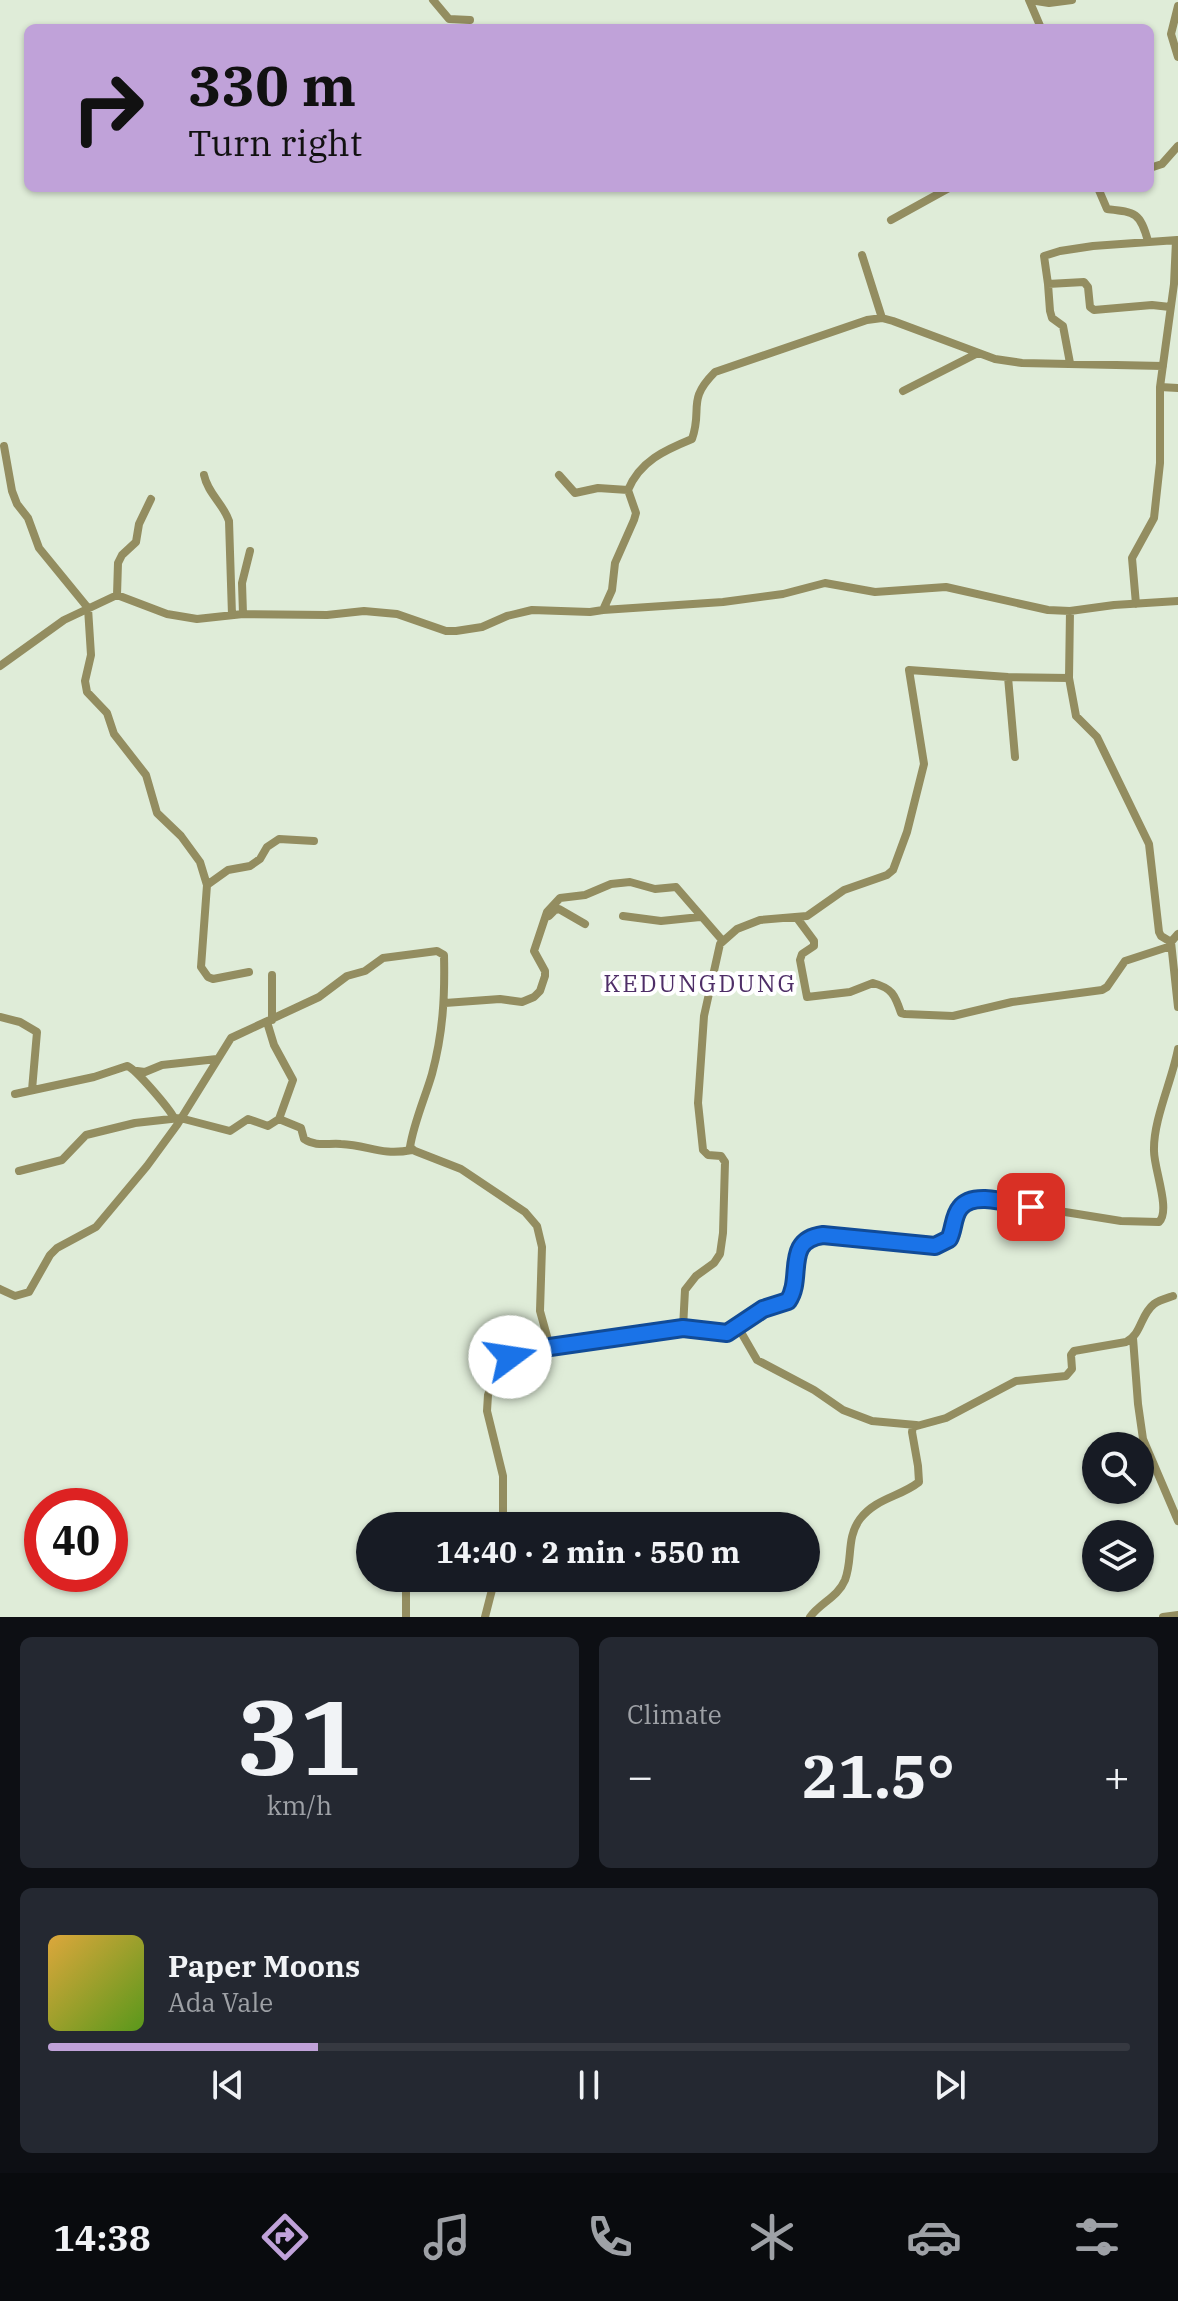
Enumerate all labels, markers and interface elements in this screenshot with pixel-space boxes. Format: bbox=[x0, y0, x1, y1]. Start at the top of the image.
text: 330 m bbox=[188, 49, 356, 121]
icon: right bbox=[56, 56, 160, 160]
text: Turn right bbox=[188, 119, 362, 166]
district label: KEDUNGDUNG bbox=[603, 967, 797, 999]
pin bbox=[997, 1173, 1065, 1241]
icon: arrive bbox=[1009, 1185, 1053, 1229]
position arrow bbox=[468, 1315, 552, 1399]
map controls bbox=[1082, 1432, 1154, 1592]
button: search bbox=[1082, 1432, 1154, 1504]
speed limit sign: 40 bbox=[24, 1488, 128, 1592]
button: layers bbox=[1082, 1520, 1154, 1592]
text: 14:40 · 2 min · 550 m bbox=[436, 1532, 740, 1571]
text: 31 bbox=[237, 1668, 362, 1804]
text: Climate bbox=[627, 1697, 722, 1731]
text: 21.5° bbox=[802, 1736, 955, 1815]
text: − bbox=[627, 1747, 653, 1804]
text: + bbox=[1104, 1747, 1130, 1804]
text: km/h bbox=[267, 1788, 332, 1822]
text: Paper Moons bbox=[168, 1946, 360, 1985]
text: Ada Vale bbox=[168, 1985, 273, 2019]
icon: previous bbox=[206, 2063, 250, 2107]
icon: pause bbox=[567, 2063, 611, 2107]
icon: next bbox=[928, 2063, 972, 2107]
icon: directions bbox=[257, 2209, 313, 2265]
icon: music bbox=[419, 2209, 475, 2265]
icon: phone bbox=[582, 2209, 638, 2265]
icon: climate bbox=[744, 2209, 800, 2265]
icon: car bbox=[906, 2209, 962, 2265]
icon: filters bbox=[1069, 2209, 1125, 2265]
text: 14:38 bbox=[53, 2214, 151, 2261]

